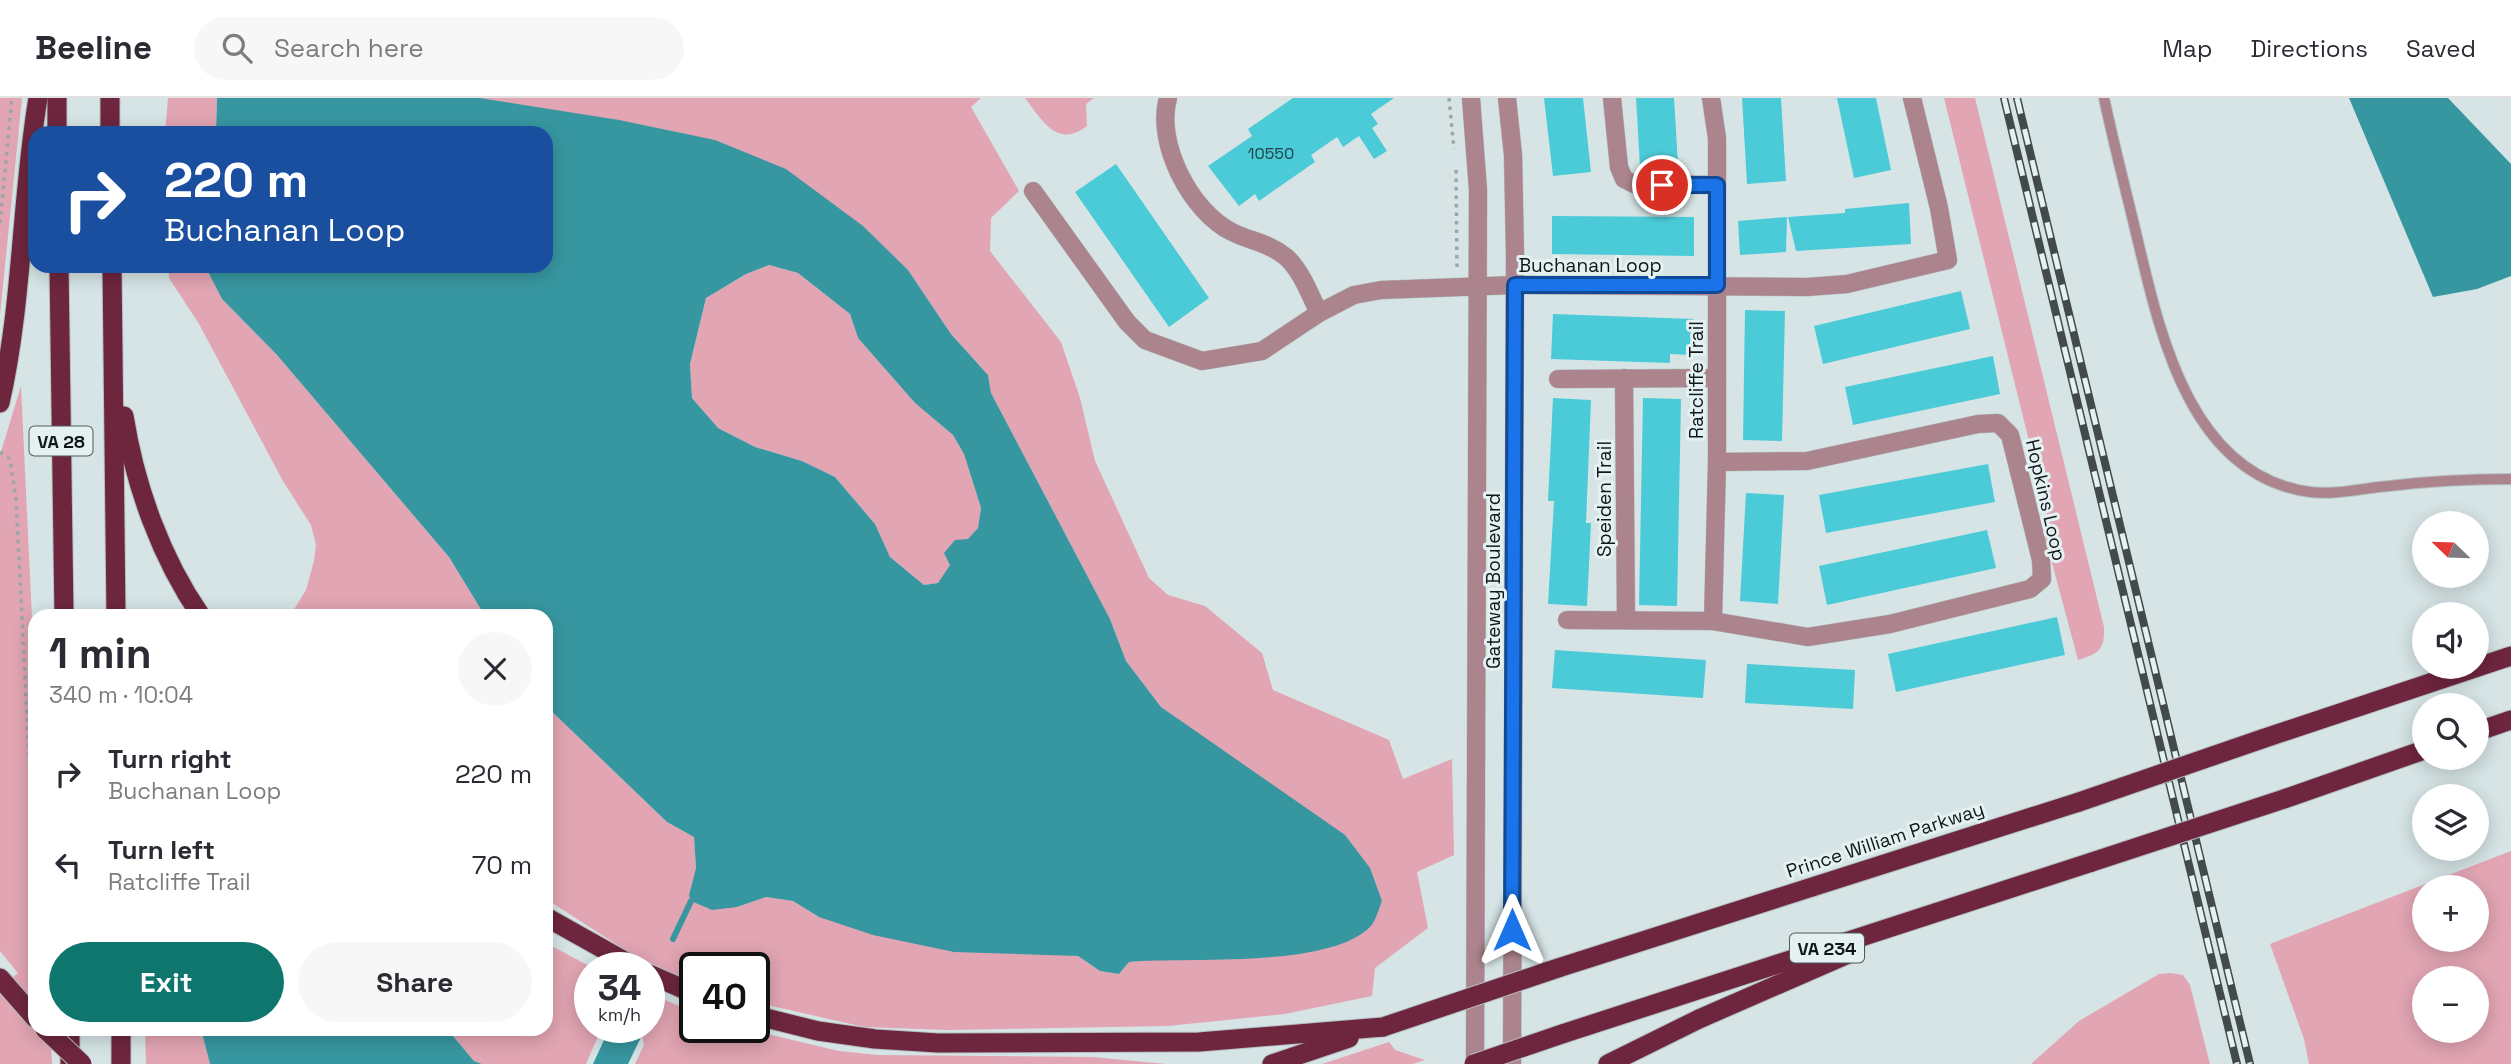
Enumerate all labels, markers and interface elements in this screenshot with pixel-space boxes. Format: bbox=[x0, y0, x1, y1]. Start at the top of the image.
search box bbox=[194, 17, 684, 80]
text: Beeline bbox=[35, 27, 152, 69]
icon: search bbox=[218, 29, 256, 67]
text: Search here bbox=[274, 31, 424, 65]
text: Map bbox=[2162, 33, 2212, 64]
text: Directions bbox=[2250, 33, 2368, 64]
text: Saved bbox=[2406, 33, 2476, 64]
house number: 10550 bbox=[1248, 143, 1294, 164]
text: 220 m bbox=[164, 149, 308, 211]
icon: right bbox=[49, 154, 140, 245]
pin bbox=[1632, 155, 1692, 215]
icon: arrive bbox=[1643, 166, 1681, 204]
text: Buchanan Loop bbox=[164, 210, 405, 250]
street label: Buchanan Loop bbox=[1518, 253, 1662, 278]
street label: Ratcliffe Trail bbox=[1684, 321, 1709, 439]
road number: VA 28 bbox=[29, 426, 92, 456]
street label: Hopkins Loop bbox=[2020, 437, 2072, 563]
street label: Speiden Trail bbox=[1592, 441, 1617, 557]
street label: Gateway Boulevard bbox=[1481, 493, 1506, 669]
north arrow bbox=[2412, 511, 2488, 588]
map controls bbox=[2412, 511, 2489, 1043]
button: sound bbox=[2412, 602, 2489, 679]
text: 1 min bbox=[49, 627, 152, 680]
button: close bbox=[458, 632, 532, 706]
text: 340 m · 10:04 bbox=[49, 680, 193, 710]
button: search bbox=[2412, 693, 2489, 770]
text: Turn right bbox=[108, 742, 232, 776]
icon: right bbox=[49, 755, 87, 793]
text: 220 m bbox=[455, 757, 532, 791]
text: Buchanan Loop bbox=[108, 776, 281, 806]
button: layers bbox=[2412, 784, 2489, 861]
street label: Prince William Parkway bbox=[1783, 796, 1987, 884]
text: Turn left bbox=[108, 833, 215, 867]
icon: left bbox=[49, 846, 87, 884]
text: 70 m bbox=[472, 848, 532, 882]
text: Ratcliffe Trail bbox=[108, 867, 251, 897]
button: + bbox=[2412, 875, 2489, 952]
position arrow bbox=[1475, 893, 1549, 967]
road number: VA 234 bbox=[1790, 934, 1864, 962]
button: Exit bbox=[49, 942, 284, 1022]
button: Share bbox=[298, 942, 532, 1022]
speed limit sign: 40 bbox=[679, 952, 770, 1043]
text: 34 bbox=[598, 966, 641, 1010]
button: − bbox=[2412, 966, 2489, 1043]
text: km/h bbox=[598, 1003, 641, 1026]

